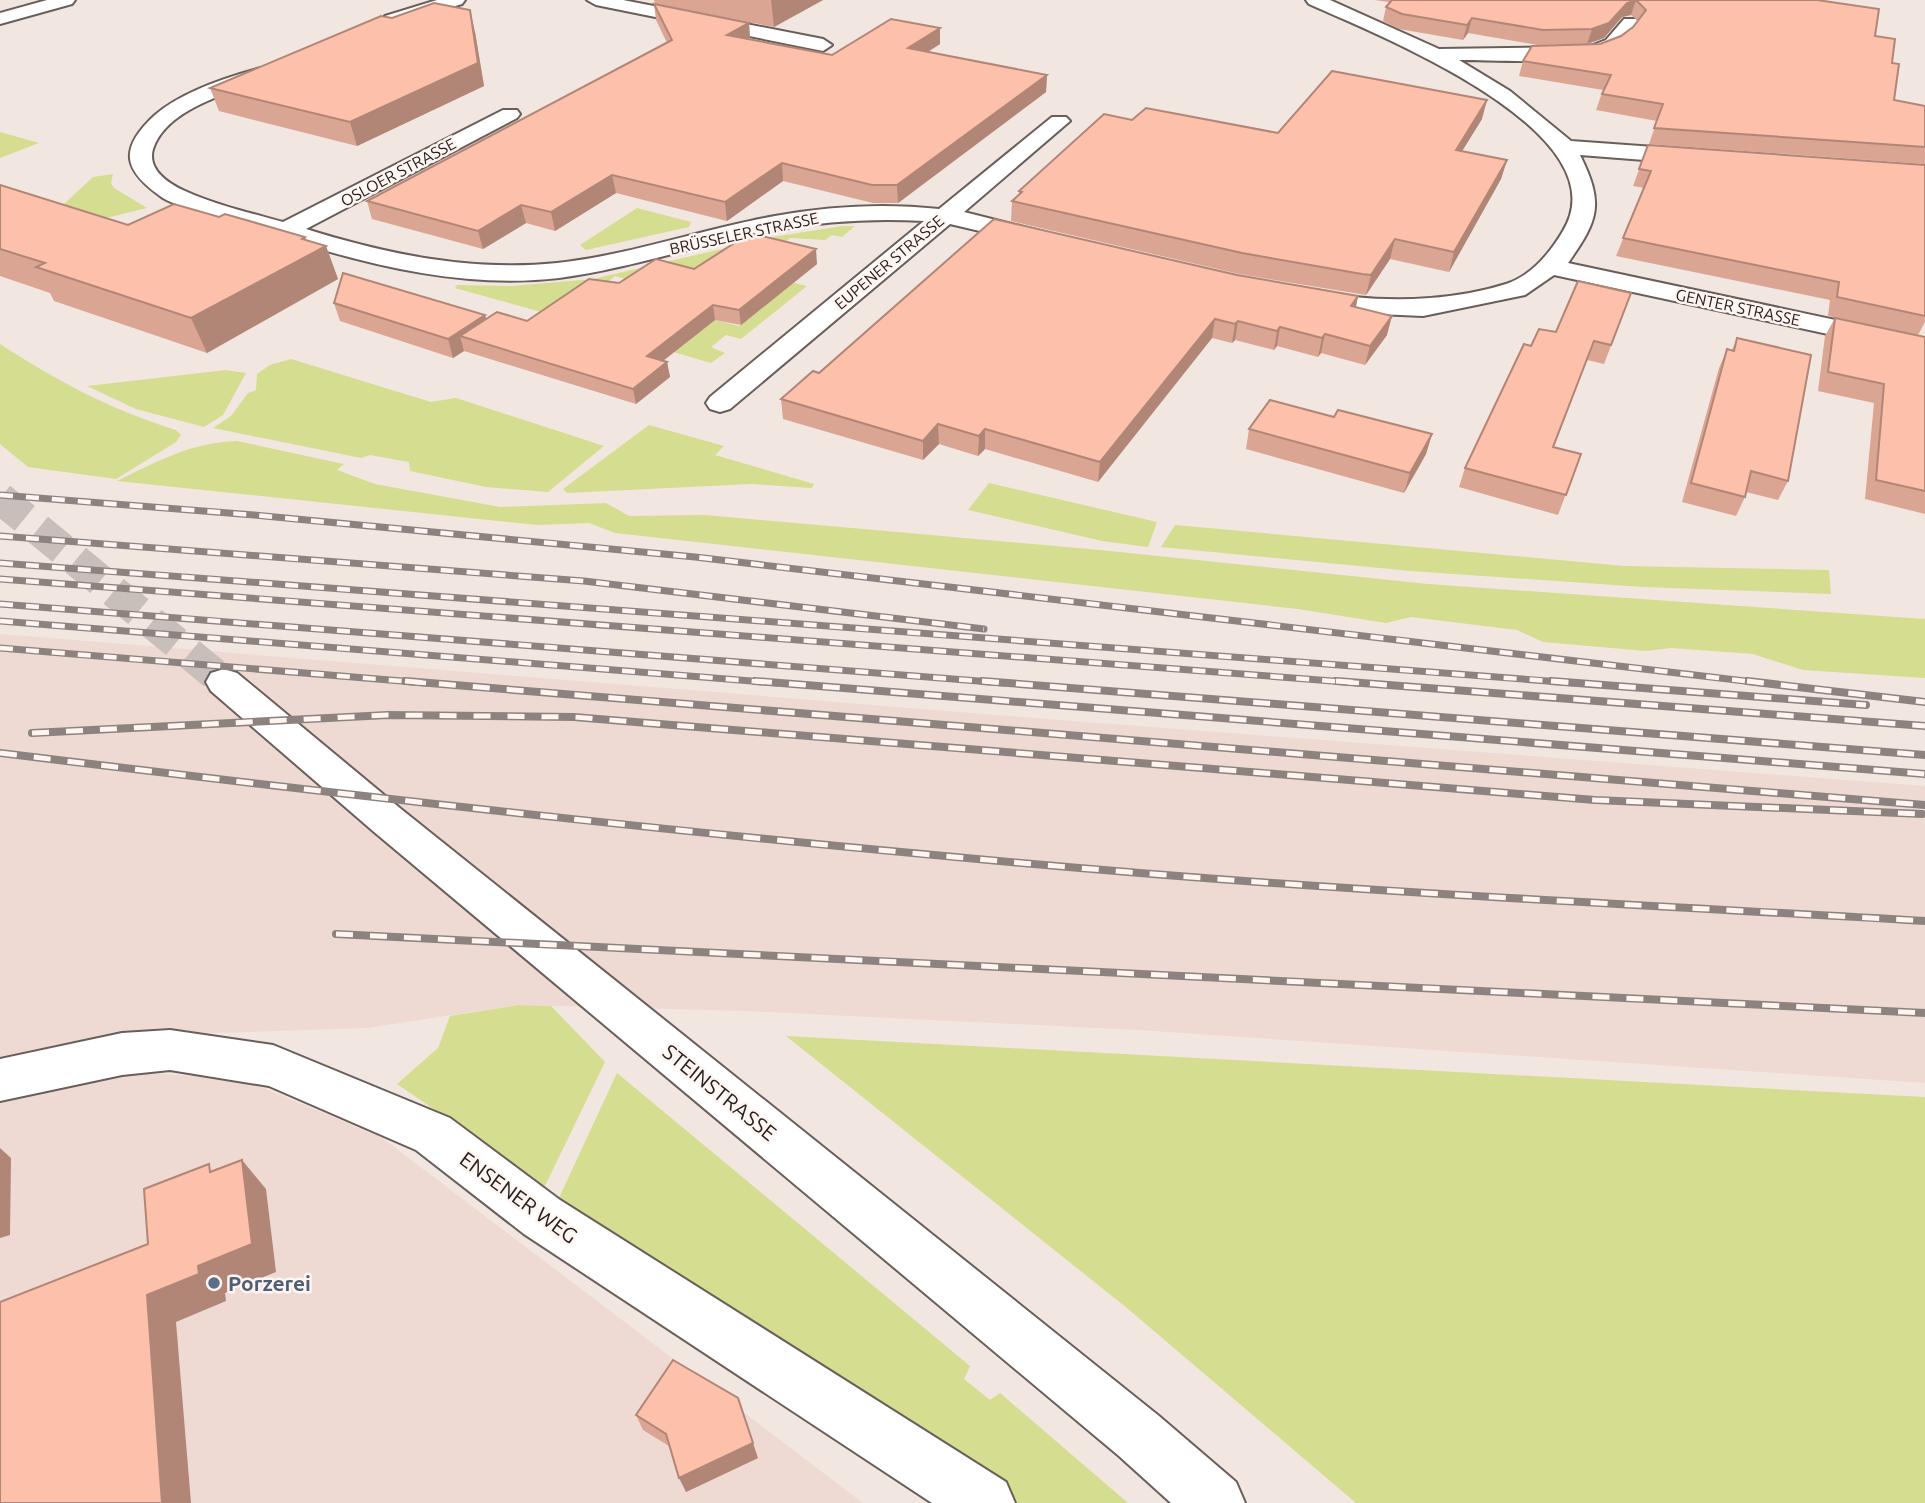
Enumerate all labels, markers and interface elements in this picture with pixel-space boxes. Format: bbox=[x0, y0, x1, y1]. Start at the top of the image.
street label: OSLOER STRASSE bbox=[337, 134, 459, 210]
street label: BRÜSSELER STRASSE bbox=[668, 208, 820, 258]
street label: EUPENER STRASSE bbox=[831, 211, 947, 313]
street label: GENTER STRASSE bbox=[1674, 285, 1802, 329]
street label: STEINSTRASSE bbox=[658, 1039, 782, 1145]
street label: ENSENER WEG bbox=[456, 1146, 582, 1248]
place label: Porzerei bbox=[228, 1271, 311, 1295]
marker: Porzerei bbox=[206, 1275, 222, 1291]

